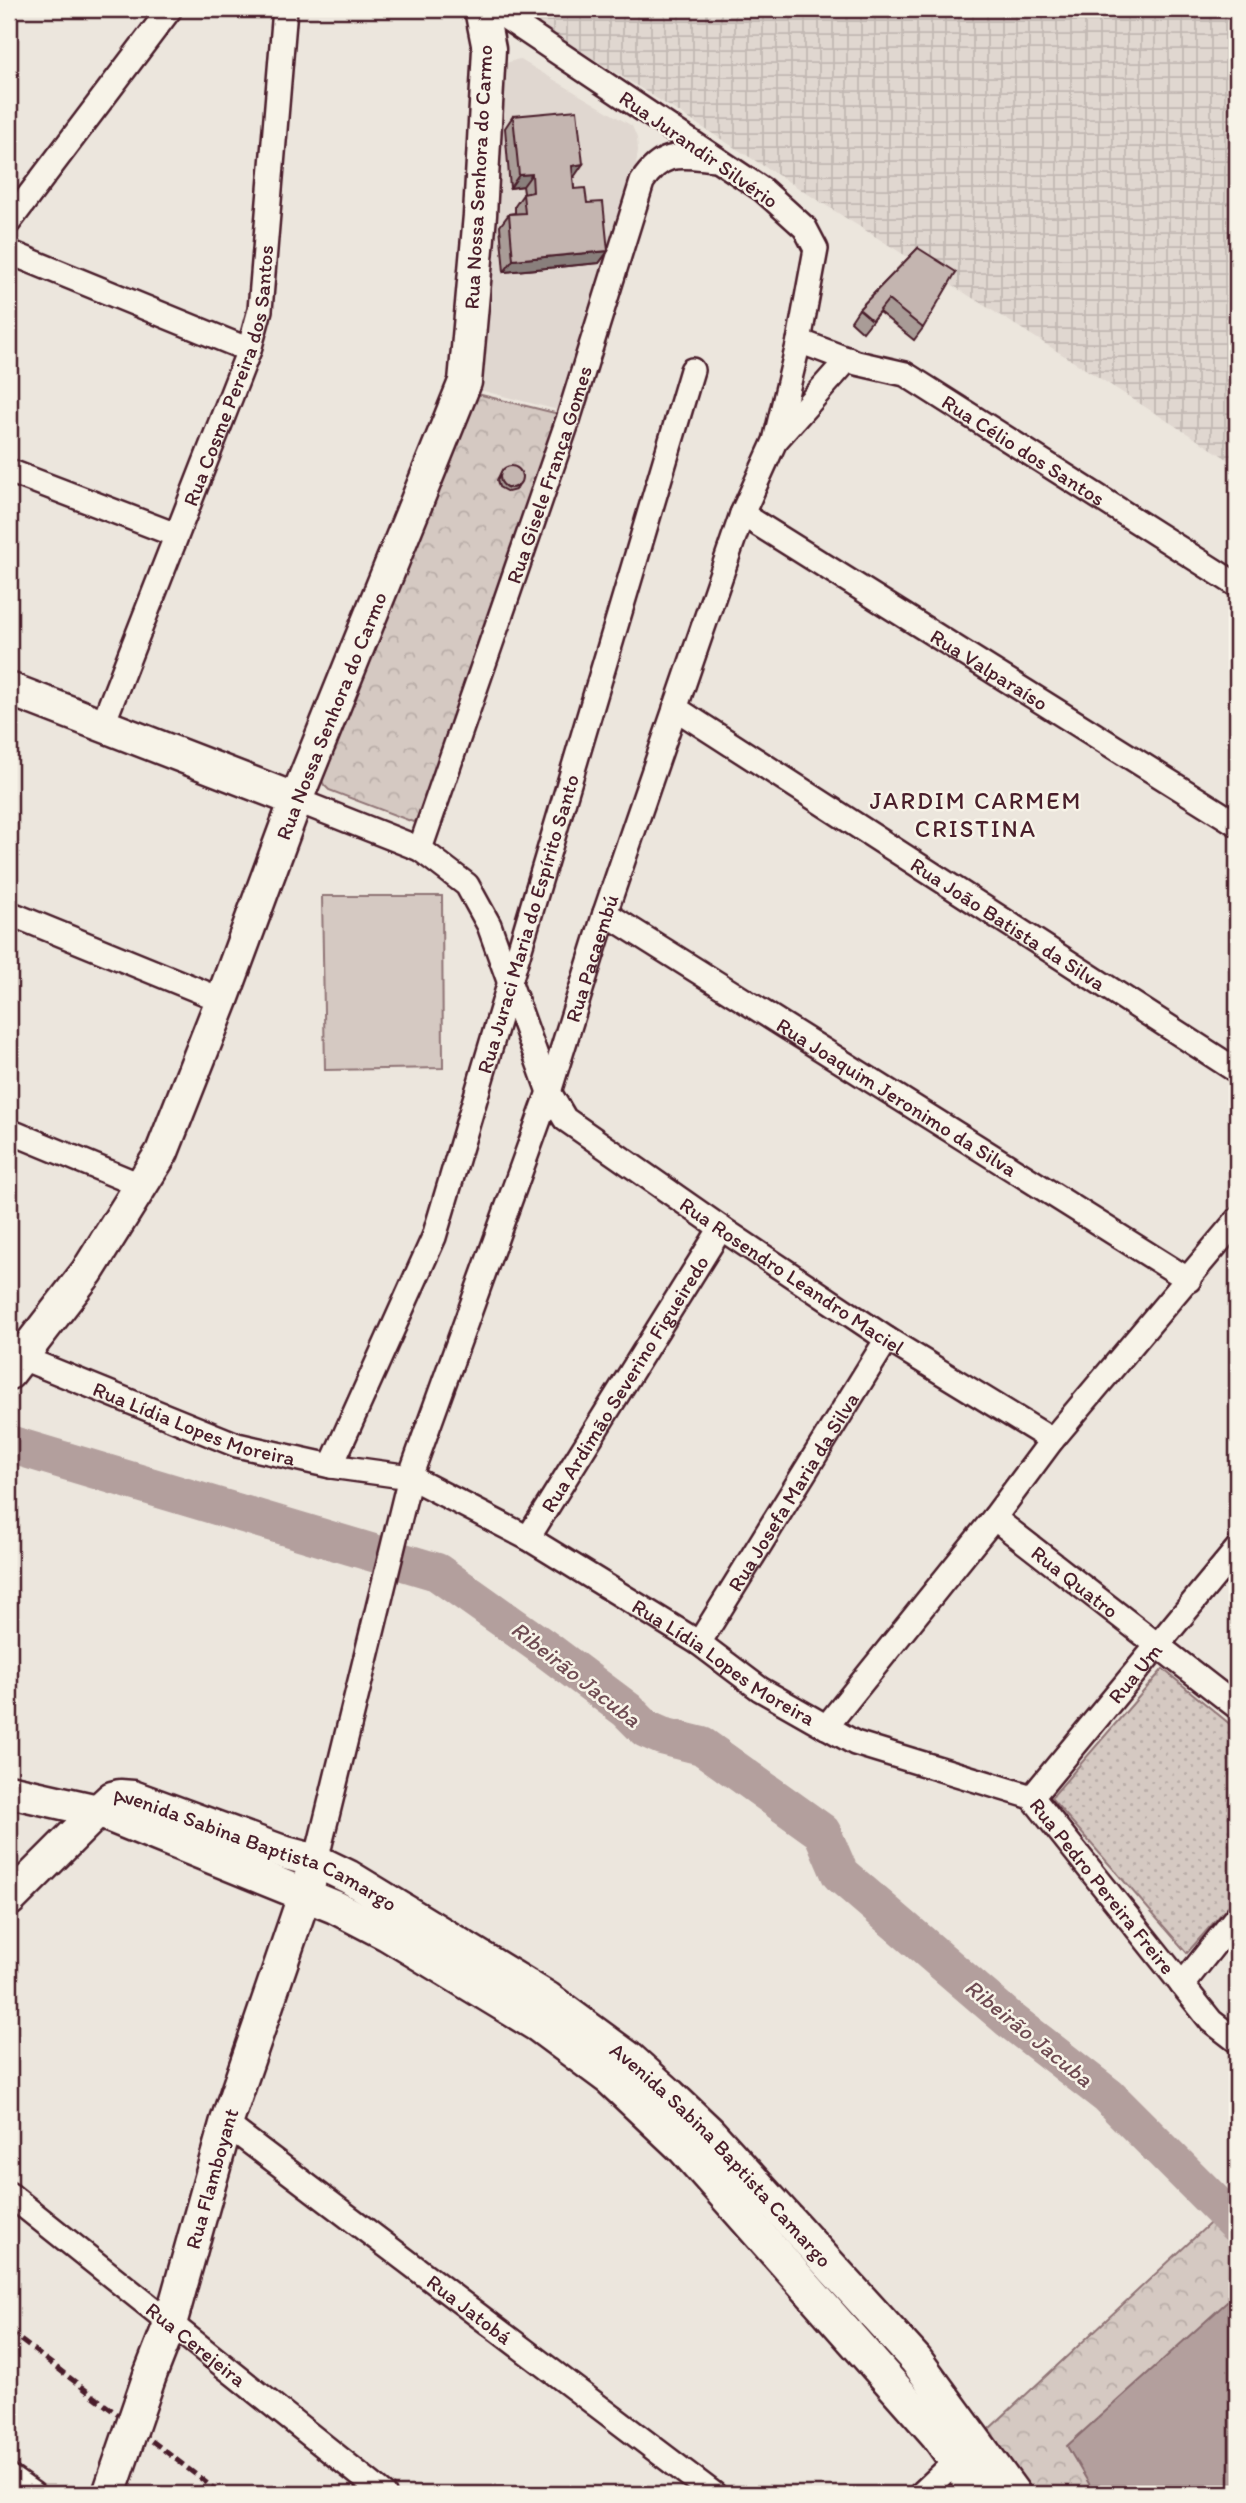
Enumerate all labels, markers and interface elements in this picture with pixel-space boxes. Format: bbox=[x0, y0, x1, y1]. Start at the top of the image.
street label: Rua Nossa Senhora do Carmo bbox=[459, 44, 497, 310]
street label: Rua Jurandir Silvério bbox=[615, 85, 783, 213]
street label: Rua Cosme Pereira dos Santos bbox=[177, 244, 278, 509]
street label: Rua Gisele França Gomes bbox=[500, 362, 597, 587]
street label: Rua Célio dos Santos bbox=[938, 388, 1110, 511]
street label: Rua Nossa Senhora do Carmo bbox=[270, 588, 391, 843]
street label: Rua Valparaíso bbox=[926, 623, 1053, 715]
street label: Rua Juraci Maria do Espírito Santo bbox=[471, 771, 584, 1076]
district label: JARDIM CARMEM CRISTINA bbox=[870, 786, 1082, 843]
street label: Rua João Batista da Silva bbox=[906, 851, 1111, 996]
street label: Rua Pacaembú bbox=[559, 891, 623, 1025]
street label: Rua Joaquim Jeronimo da Silva bbox=[772, 1012, 1022, 1181]
street label: Rua Rosendro Leandro Maciel bbox=[675, 1191, 909, 1359]
street label: Rua Ardimão Severino Figueiredo bbox=[535, 1250, 714, 1517]
street label: Rua Lídia Lopes Moreira bbox=[90, 1376, 298, 1470]
street label: Rua Josefa Maria da Silva bbox=[722, 1388, 863, 1596]
street label: Rua Quatro bbox=[1027, 1540, 1124, 1623]
street label: Rua Lídia Lopes Moreira bbox=[628, 1593, 820, 1730]
water label: Ribeirão Jacuba bbox=[506, 1615, 647, 1734]
street label: Rua Um bbox=[1102, 1637, 1167, 1708]
street label: Avenida Sabina Baptista Camargo bbox=[109, 1782, 402, 1916]
street label: Rua Pedro Pereira Freire bbox=[1025, 1792, 1181, 1979]
water label: Ribeirão Jacuba bbox=[959, 1973, 1099, 2094]
street label: Avenida Sabina Baptista Camargo bbox=[606, 2036, 838, 2272]
street label: Rua Flamboyant bbox=[179, 2105, 243, 2252]
street label: Rua Jatobá bbox=[422, 2269, 517, 2349]
street label: Rua Cerejeira bbox=[141, 2296, 252, 2392]

